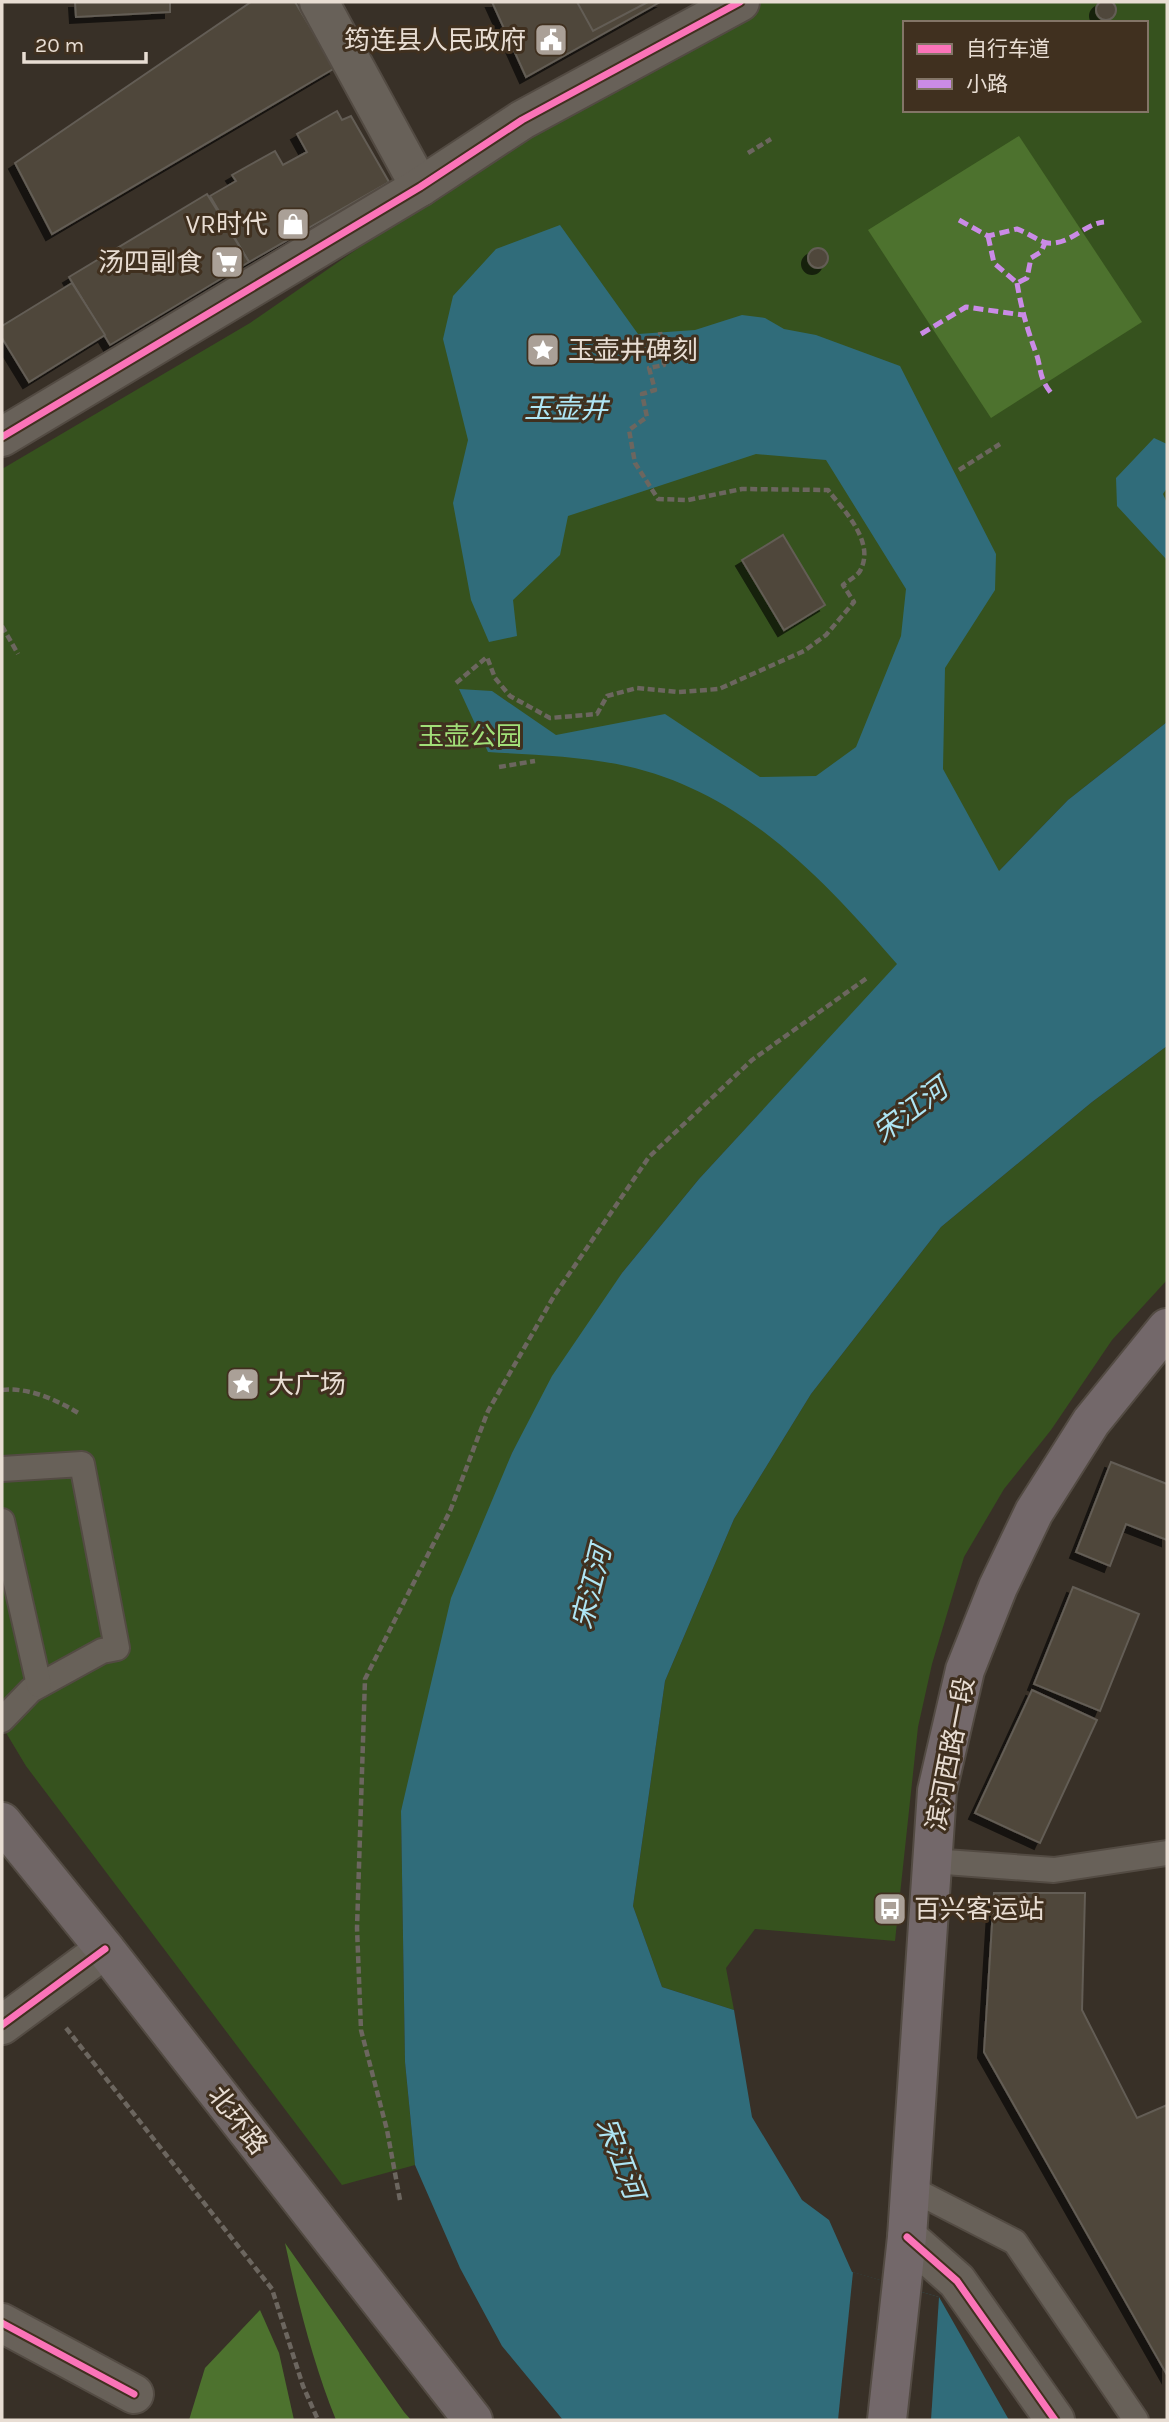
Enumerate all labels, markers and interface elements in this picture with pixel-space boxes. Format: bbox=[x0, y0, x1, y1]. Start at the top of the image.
scale bar bbox=[24, 21, 147, 65]
public building icon: 筠连县人民政府 bbox=[532, 21, 570, 59]
legend bbox=[903, 21, 1148, 112]
place label: 筠连县人民政府 bbox=[344, 25, 526, 56]
text: 20 m bbox=[35, 33, 84, 57]
text: 自行车道 bbox=[966, 37, 1050, 61]
text: 小路 bbox=[966, 72, 1008, 96]
shop icon: VR时代 bbox=[274, 205, 312, 243]
place label: VR时代 bbox=[185, 209, 268, 240]
supermarket icon: 汤四副食 bbox=[208, 243, 246, 281]
place label: 汤四副食 bbox=[98, 247, 202, 278]
place icon: 玉壶井碑刻 bbox=[524, 331, 562, 369]
place label: 玉壶井碑刻 bbox=[568, 335, 698, 366]
water label: 玉壶井 bbox=[524, 392, 611, 425]
park label: 玉壶公园 bbox=[418, 721, 522, 752]
water label: 宋江河 bbox=[867, 1069, 958, 1149]
place icon: 大广场 bbox=[224, 1365, 262, 1403]
place label: 大广场 bbox=[268, 1369, 346, 1400]
water label: 宋江河 bbox=[565, 1538, 619, 1632]
street label: 滨河西路一段 bbox=[920, 1675, 981, 1834]
bus stop icon: 百兴客运站 bbox=[871, 1890, 909, 1928]
place label: 百兴客运站 bbox=[914, 1894, 1044, 1925]
street label: 北环路 bbox=[201, 2080, 274, 2161]
water label: 宋江河 bbox=[590, 2113, 653, 2208]

